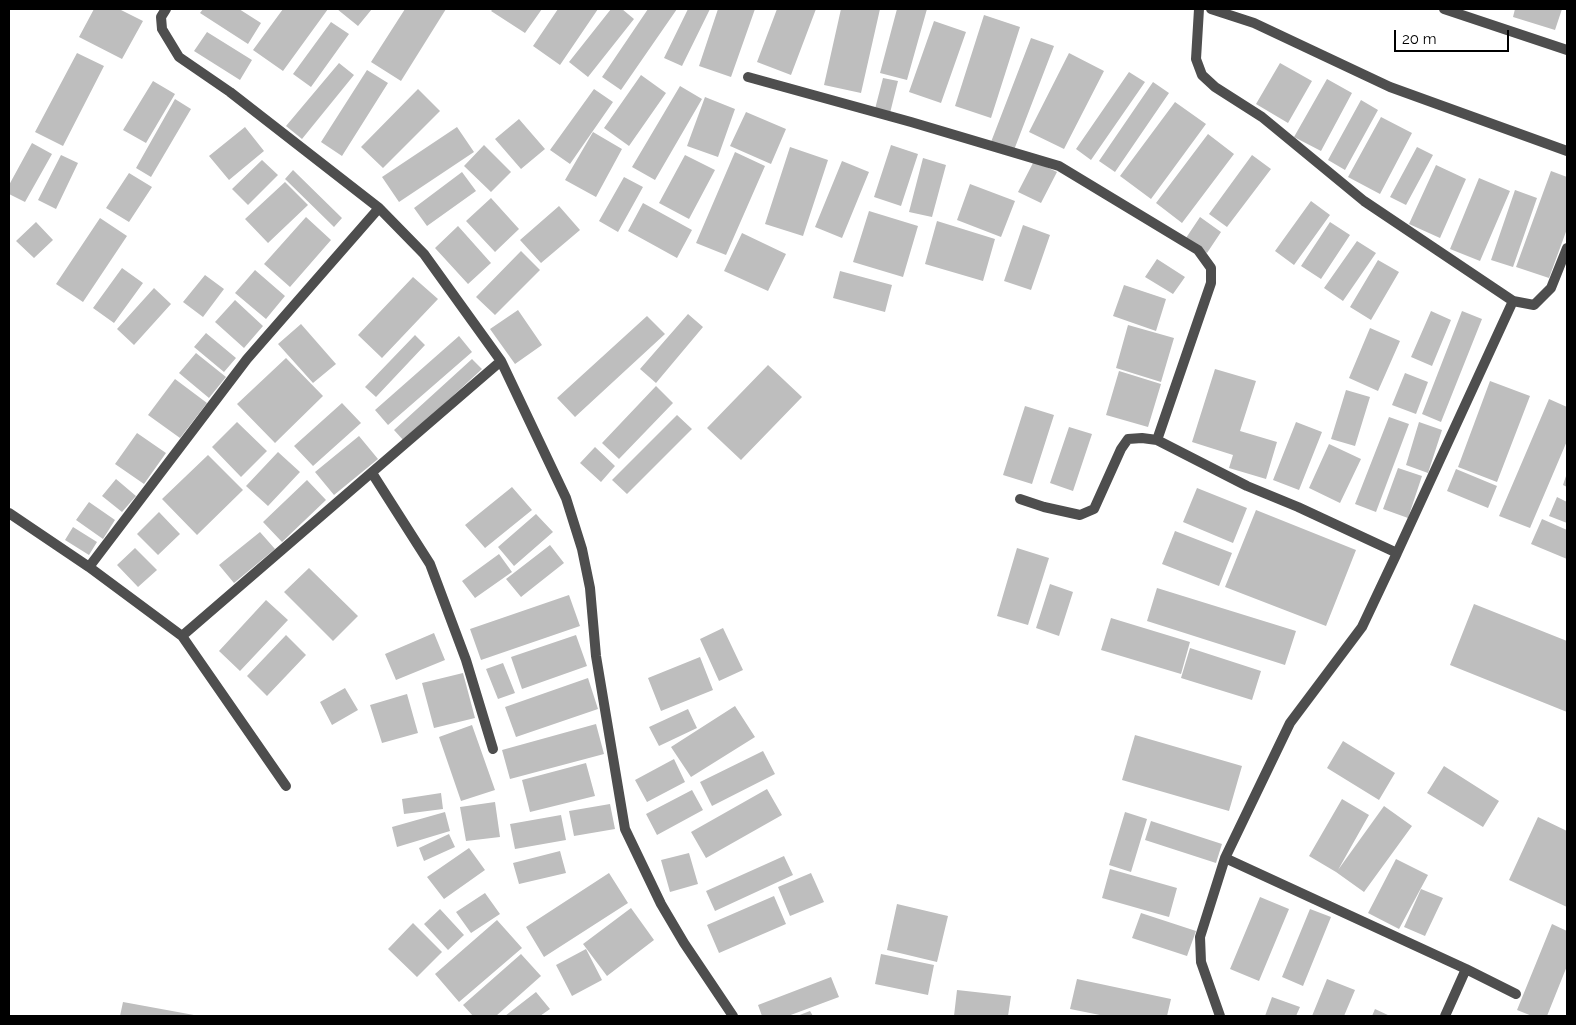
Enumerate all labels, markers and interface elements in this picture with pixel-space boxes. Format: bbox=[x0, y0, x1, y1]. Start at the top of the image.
scale bar bbox=[1396, 20, 1511, 52]
text: 20 m bbox=[1402, 30, 1437, 48]

